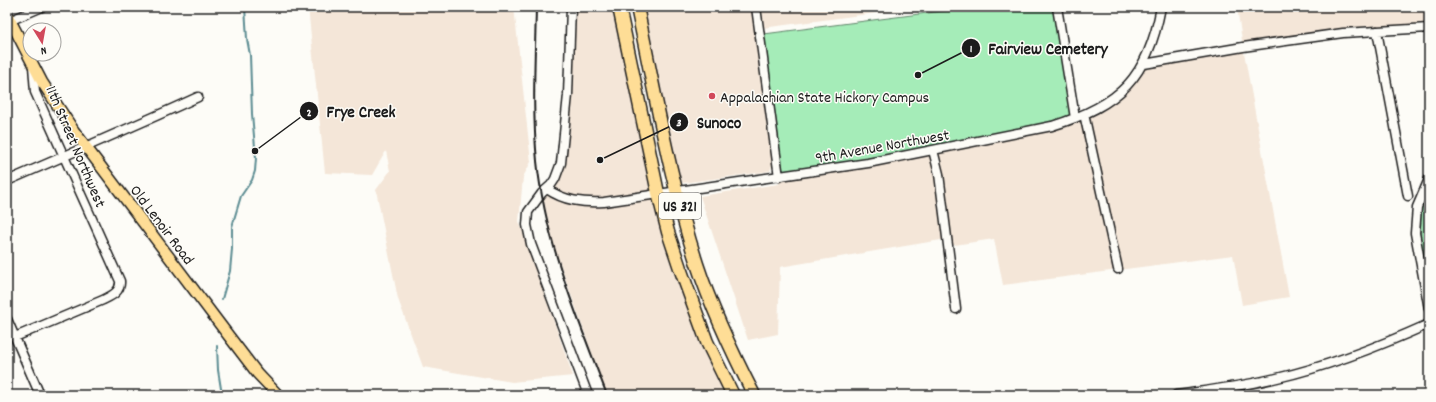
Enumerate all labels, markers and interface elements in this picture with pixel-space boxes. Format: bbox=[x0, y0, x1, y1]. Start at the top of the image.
north arrow bbox=[22, 22, 62, 62]
callout: Fairview Cemetery bbox=[961, 34, 1116, 63]
text: Fairview Cemetery bbox=[988, 39, 1109, 63]
text: N bbox=[39, 41, 48, 58]
text: 1 bbox=[970, 41, 973, 58]
street label: 11th Street Northwest bbox=[39, 82, 111, 212]
place label: Appalachian State Hickory Campus bbox=[720, 87, 930, 110]
marker: Appalachian State Hickory Campus bbox=[707, 91, 717, 101]
callout: Frye Creek bbox=[299, 97, 404, 126]
text: Frye Creek bbox=[327, 102, 395, 126]
text: 2 bbox=[306, 105, 312, 122]
callout: Sunoco bbox=[669, 107, 750, 136]
text: Sunoco bbox=[697, 113, 742, 137]
text: 3 bbox=[676, 115, 682, 132]
street label: 9th Avenue Northwest bbox=[814, 124, 951, 171]
street label: Old Lenoir Road bbox=[123, 181, 199, 270]
road number: US 321 bbox=[659, 193, 701, 219]

